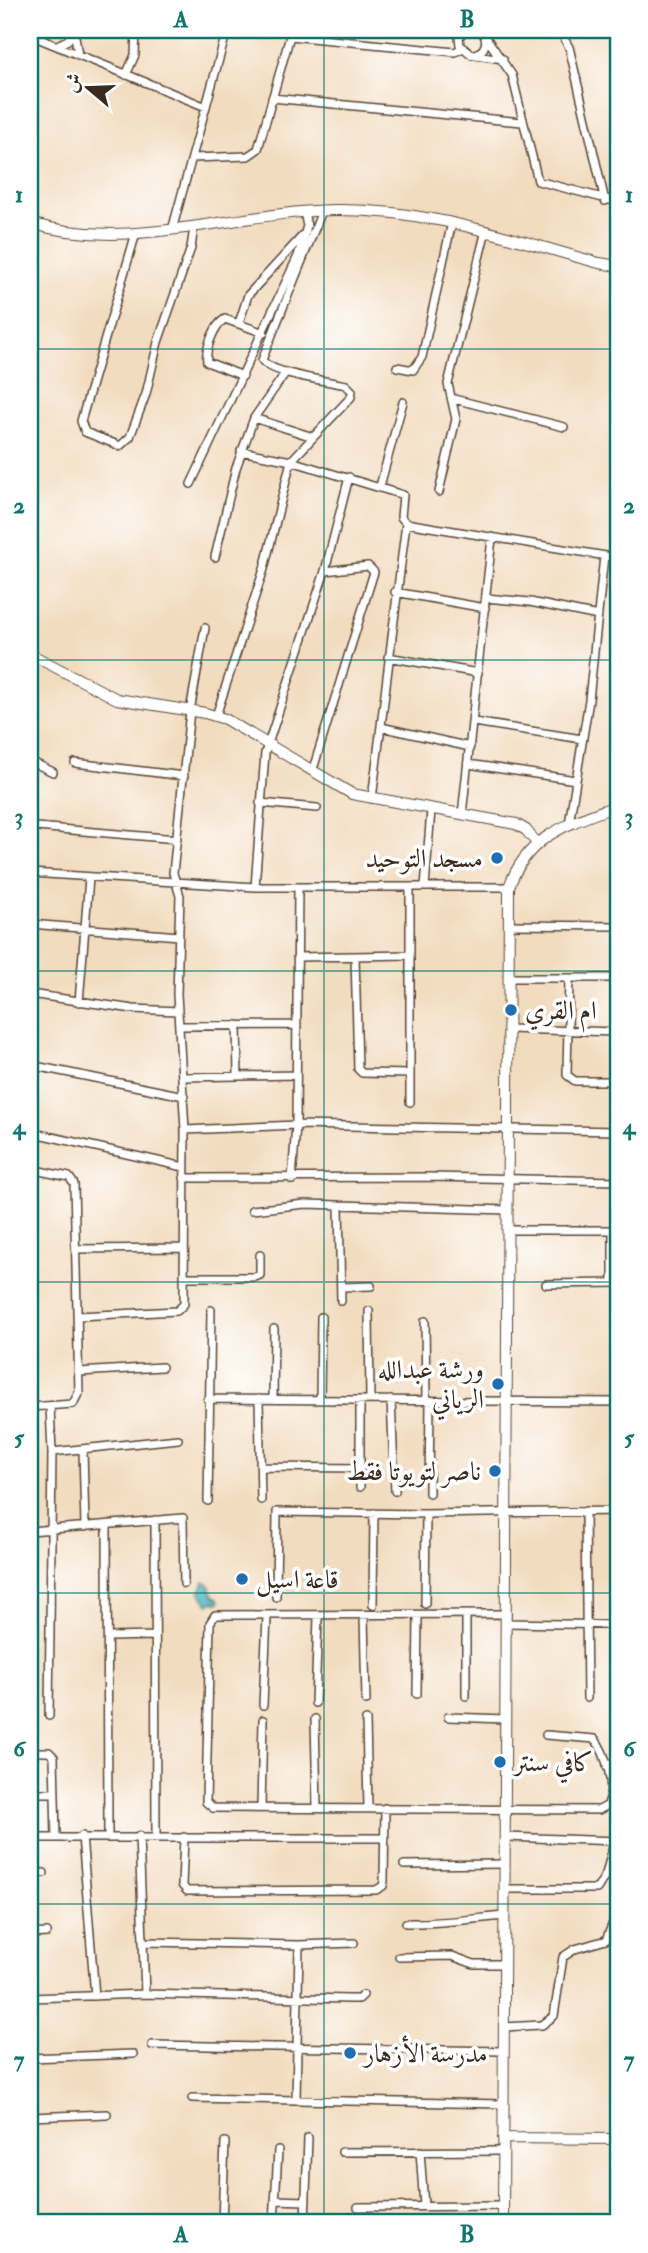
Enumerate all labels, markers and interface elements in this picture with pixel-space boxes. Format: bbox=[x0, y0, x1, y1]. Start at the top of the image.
text: A bbox=[173, 5, 189, 34]
text: B bbox=[459, 5, 475, 34]
north arrow bbox=[52, 52, 122, 122]
text: ش bbox=[58, 70, 87, 96]
text: 1 bbox=[15, 180, 23, 209]
text: 1 bbox=[625, 180, 633, 209]
text: 2 bbox=[13, 491, 25, 520]
text: 2 bbox=[623, 491, 635, 520]
text: 3 bbox=[15, 802, 23, 831]
text: 3 bbox=[625, 802, 633, 831]
place label: مسجد التوحيد bbox=[365, 843, 483, 875]
marker: مسجد التوحيد bbox=[489, 850, 505, 866]
place label: ام القري bbox=[525, 995, 597, 1033]
marker: ام القري bbox=[503, 1002, 519, 1018]
text: 4 bbox=[12, 1112, 27, 1141]
text: 4 bbox=[622, 1112, 637, 1141]
place label: ورشة عبدالله الرياني bbox=[377, 1354, 484, 1421]
marker: ورشة عبدالله الرياني bbox=[490, 1376, 506, 1392]
text: 5 bbox=[14, 1423, 25, 1452]
text: 5 bbox=[624, 1423, 635, 1452]
place label: ناصر لتويوتا فقط bbox=[346, 1456, 481, 1488]
marker: ناصر لتويوتا فقط bbox=[487, 1463, 503, 1479]
place label: قاعة اسيل bbox=[256, 1564, 339, 1597]
marker: قاعة اسيل bbox=[234, 1571, 250, 1587]
text: 6 bbox=[13, 1734, 27, 1763]
text: 6 bbox=[623, 1734, 637, 1763]
place label: كافي سنتر bbox=[511, 1747, 594, 1784]
marker: كافي سنتر bbox=[492, 1754, 508, 1770]
place label: مدرسة الأزهار bbox=[361, 2035, 488, 2070]
text: 7 bbox=[14, 2045, 25, 2074]
marker: مدرسة الأزهار bbox=[342, 2045, 358, 2061]
text: 7 bbox=[624, 2045, 635, 2074]
text: A bbox=[173, 2220, 189, 2249]
text: B bbox=[459, 2220, 475, 2249]

